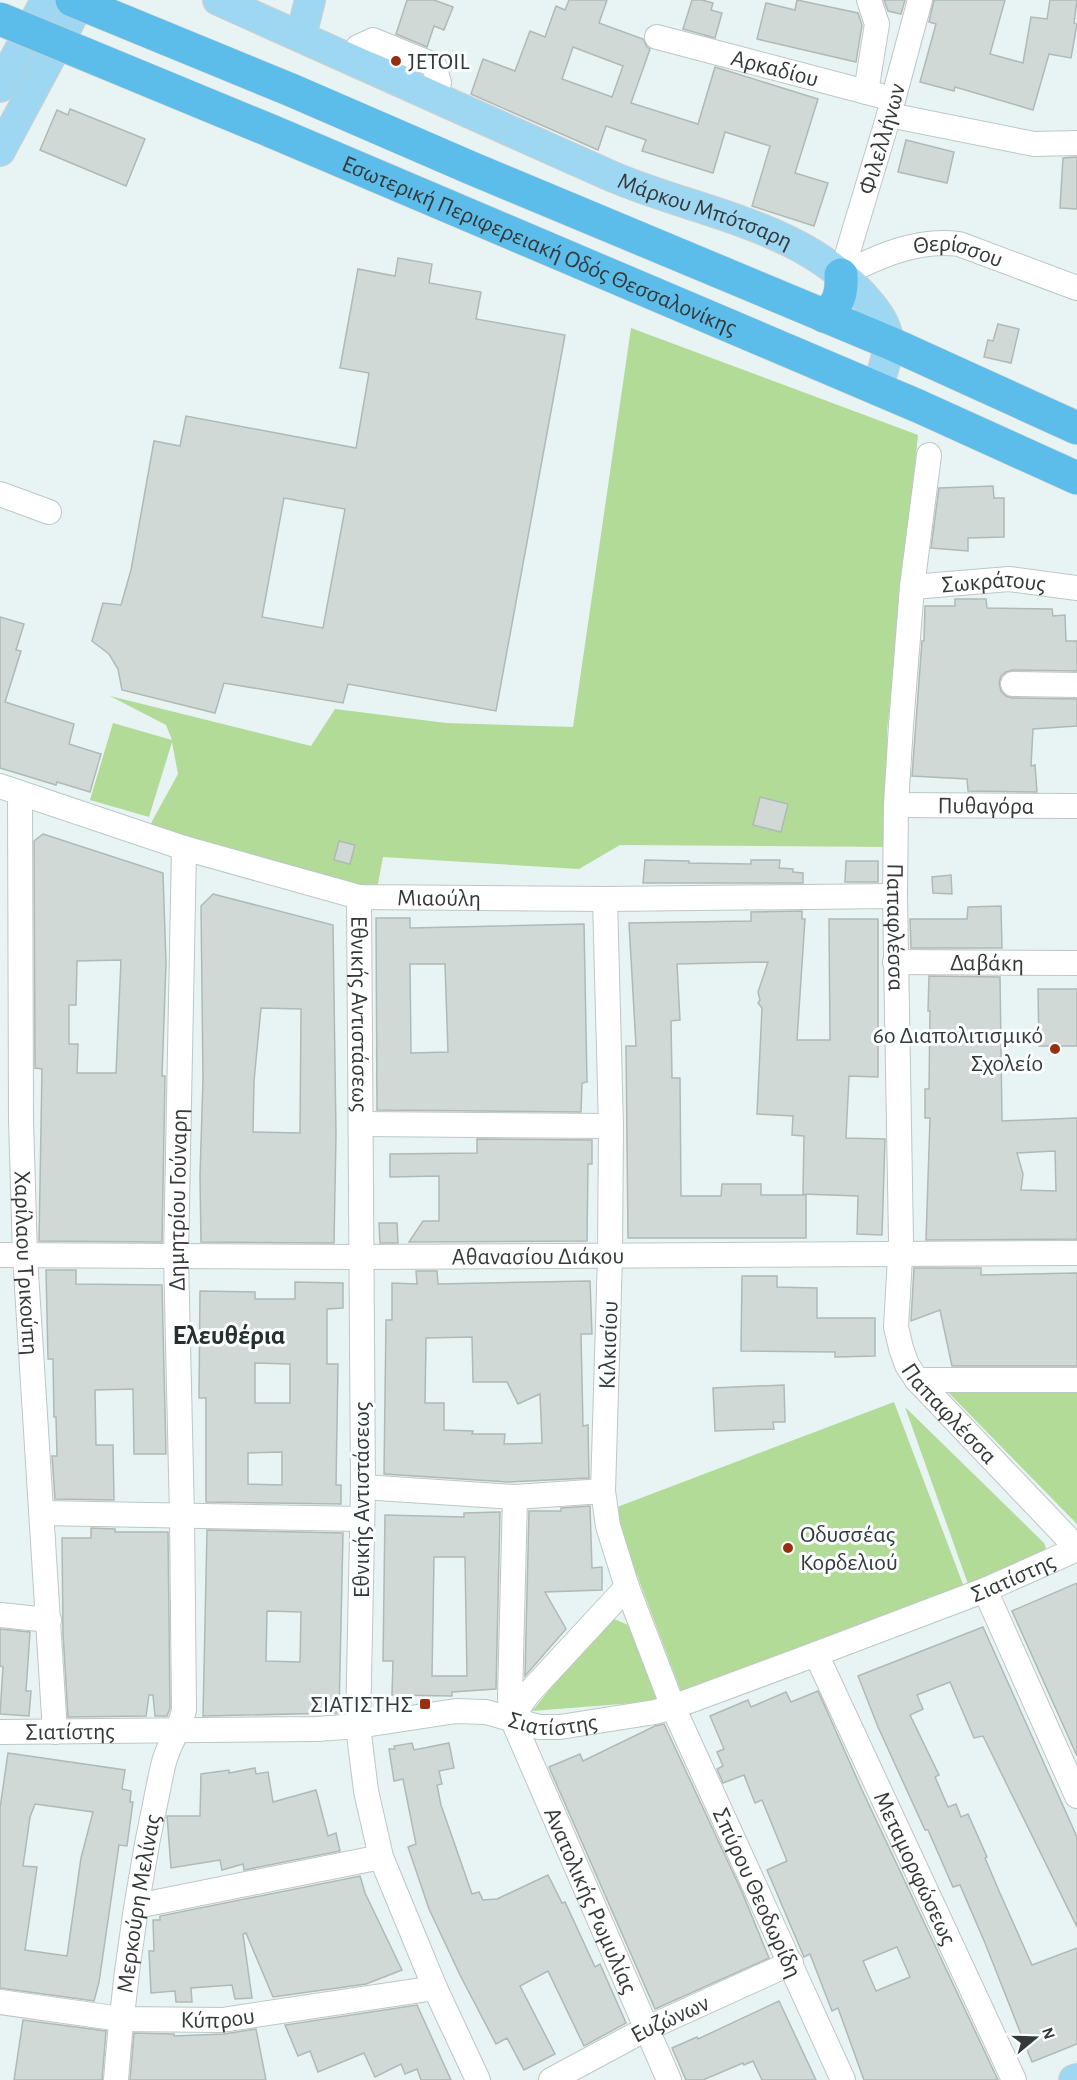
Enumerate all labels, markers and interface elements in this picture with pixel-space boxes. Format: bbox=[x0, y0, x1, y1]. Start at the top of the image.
street label: Αρκαδίου bbox=[729, 46, 821, 92]
place label: JETOIL bbox=[408, 50, 469, 74]
marker: JETOIL bbox=[389, 54, 403, 68]
street label: Φιλελλήνων bbox=[855, 81, 910, 197]
street label: Εσωτερική Περιφερειακή Οδός Θεσσαλονίκης bbox=[338, 152, 740, 341]
street label: Μάρκου Μπότσαρη bbox=[614, 169, 796, 254]
street label: Θερίσσου bbox=[911, 232, 1006, 272]
street label: Σωκράτους bbox=[940, 567, 1047, 598]
street label: Πυθαγόρα bbox=[938, 794, 1034, 819]
street label: Παπαφλέσσα bbox=[882, 863, 908, 992]
street label: Μιαούλη bbox=[397, 886, 481, 911]
street label: Εθνικής Αντιστάσεως bbox=[346, 916, 371, 1112]
street label: Δαβάκη bbox=[950, 951, 1024, 976]
place label: 6ο Διαπολιτισμικό Σχολείο bbox=[873, 1024, 1043, 1076]
marker: 6ο Διαπολιτισμικό Σχολείο bbox=[1048, 1042, 1062, 1056]
street label: Δημητρίου Γούναρη bbox=[165, 1108, 192, 1291]
street label: Χαρίλαου Τρικούπη bbox=[10, 1170, 42, 1356]
street label: Αθανασίου Διάκου bbox=[452, 1245, 624, 1269]
street label: Κιλκισίου bbox=[595, 1300, 623, 1390]
district label: Ελευθέρια bbox=[173, 1322, 285, 1349]
street label: Παπαφλέσσα bbox=[896, 1359, 1001, 1469]
street label: Εθνικής Αντιστάσεως bbox=[350, 1402, 374, 1598]
place label: Οδυσσέας Κορδελιού bbox=[800, 1523, 898, 1575]
marker: Οδυσσέας Κορδελιού bbox=[781, 1541, 795, 1555]
street label: Σιατίστης bbox=[968, 1549, 1059, 1607]
place label: ΣΙΑΤΙΣΤΗΣ bbox=[310, 1693, 413, 1717]
marker: ΣΙΑΤΙΣΤΗΣ bbox=[418, 1697, 432, 1711]
street label: Σιατίστης bbox=[505, 1708, 599, 1741]
street label: Σιατίστης bbox=[25, 1720, 115, 1745]
street label: Μεταμορφώσεως bbox=[869, 1788, 960, 1949]
street label: Ανατολικής Ρωμυλίας bbox=[539, 1804, 641, 1998]
street label: Σπύρου Θεοδωρίδη bbox=[708, 1804, 806, 1982]
street label: Μερκούρη Μελίνας bbox=[114, 1812, 166, 1994]
street label: Ευζώνων bbox=[627, 1991, 713, 2048]
street label: Κύπρου bbox=[181, 2004, 257, 2033]
north arrow bbox=[1005, 2008, 1065, 2068]
text: N bbox=[1039, 2026, 1058, 2041]

